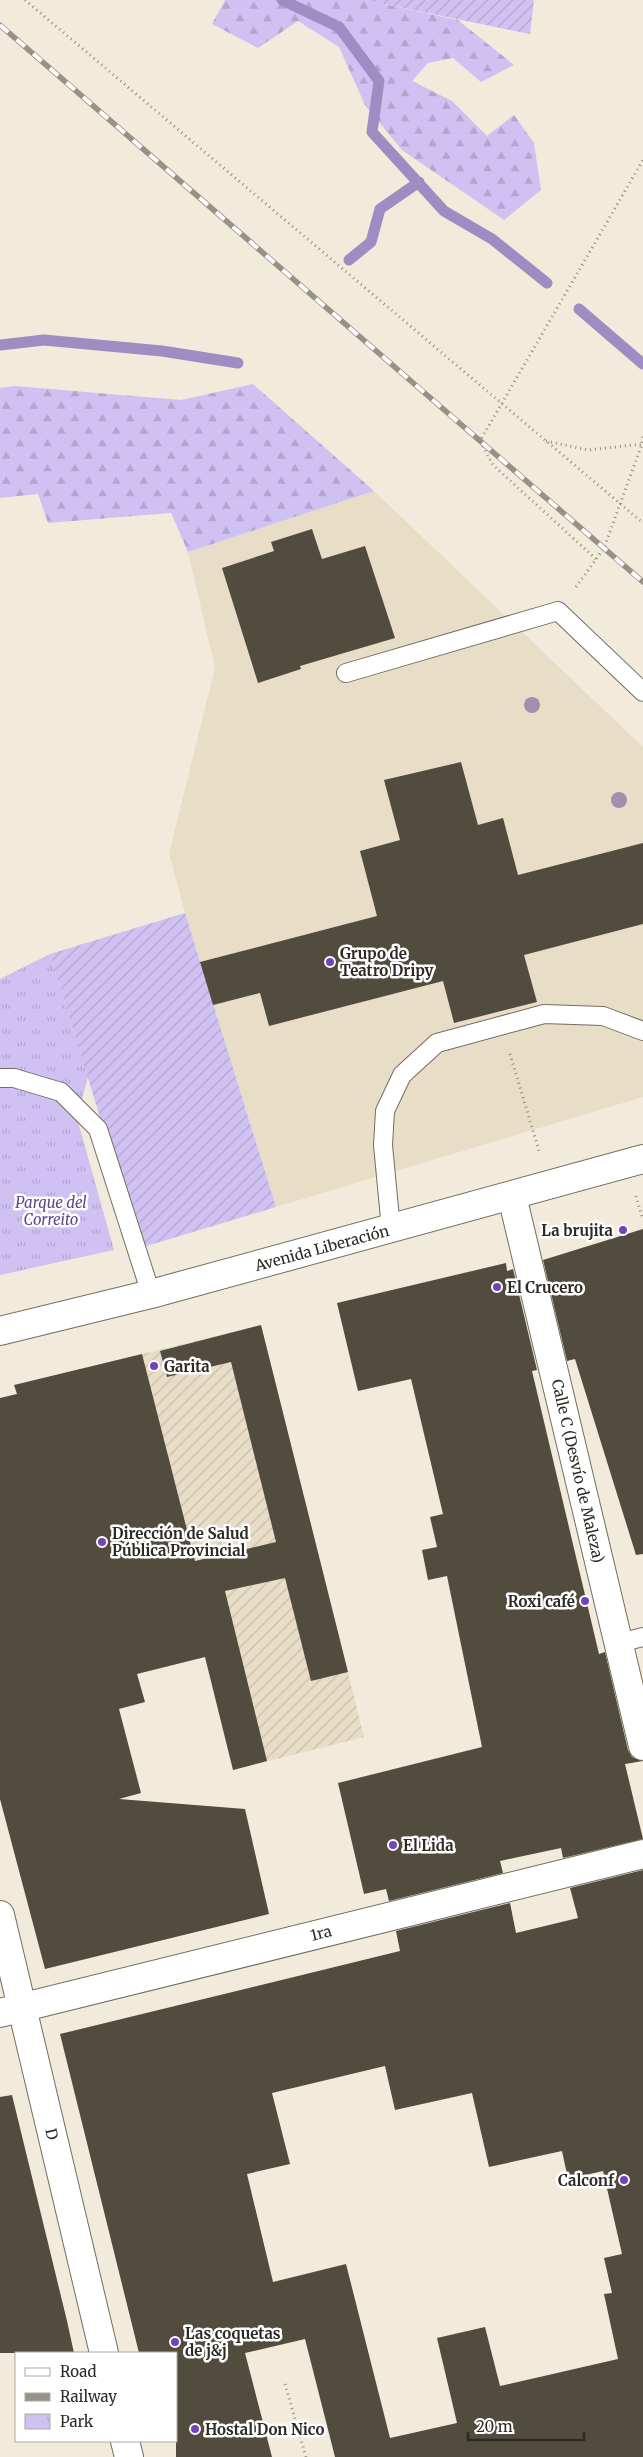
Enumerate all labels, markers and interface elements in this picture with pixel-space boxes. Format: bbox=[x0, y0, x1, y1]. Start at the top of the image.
place label: Grupo de Teatro Dripy bbox=[340, 944, 434, 980]
marker: Grupo de Teatro Dripy bbox=[324, 956, 336, 968]
park label: Parque del Correito bbox=[15, 1193, 87, 1229]
street label: Avenida Liberación bbox=[252, 1221, 391, 1275]
place label: La brujita bbox=[541, 1221, 614, 1240]
marker: La brujita bbox=[617, 1224, 629, 1236]
place label: El Crucero bbox=[507, 1278, 583, 1297]
marker: El Crucero bbox=[491, 1281, 503, 1293]
place label: Garita bbox=[164, 1357, 210, 1376]
marker: Garita bbox=[148, 1360, 160, 1372]
street label: Calle C (Desvío de Maleza) bbox=[548, 1377, 608, 1565]
place label: Dirección de Salud Pública Provincial bbox=[112, 1524, 249, 1560]
marker: Dirección de Salud Pública Provincial bbox=[96, 1536, 108, 1548]
place label: Roxi café bbox=[508, 1592, 575, 1611]
marker: Roxi café bbox=[579, 1595, 591, 1607]
place label: El Lida bbox=[403, 1836, 454, 1855]
marker: El Lida bbox=[387, 1839, 399, 1851]
street label: 1ra bbox=[308, 1921, 334, 1945]
street label: D bbox=[41, 2126, 63, 2142]
place label: Calconf bbox=[558, 2171, 615, 2190]
marker: Calconf bbox=[618, 2174, 630, 2186]
place label: Las coquetas de j&j bbox=[185, 2324, 281, 2360]
marker: Las coquetas de j&j bbox=[169, 2336, 181, 2348]
legend bbox=[15, 2352, 178, 2442]
text: Road bbox=[60, 2362, 96, 2381]
text: Railway bbox=[60, 2387, 117, 2406]
scale bar bbox=[468, 2410, 584, 2442]
text: Park bbox=[60, 2412, 94, 2431]
text: 20 m bbox=[476, 2417, 513, 2436]
place label: Hostal Don Nico bbox=[205, 2420, 324, 2439]
marker: Hostal Don Nico bbox=[189, 2423, 201, 2435]

